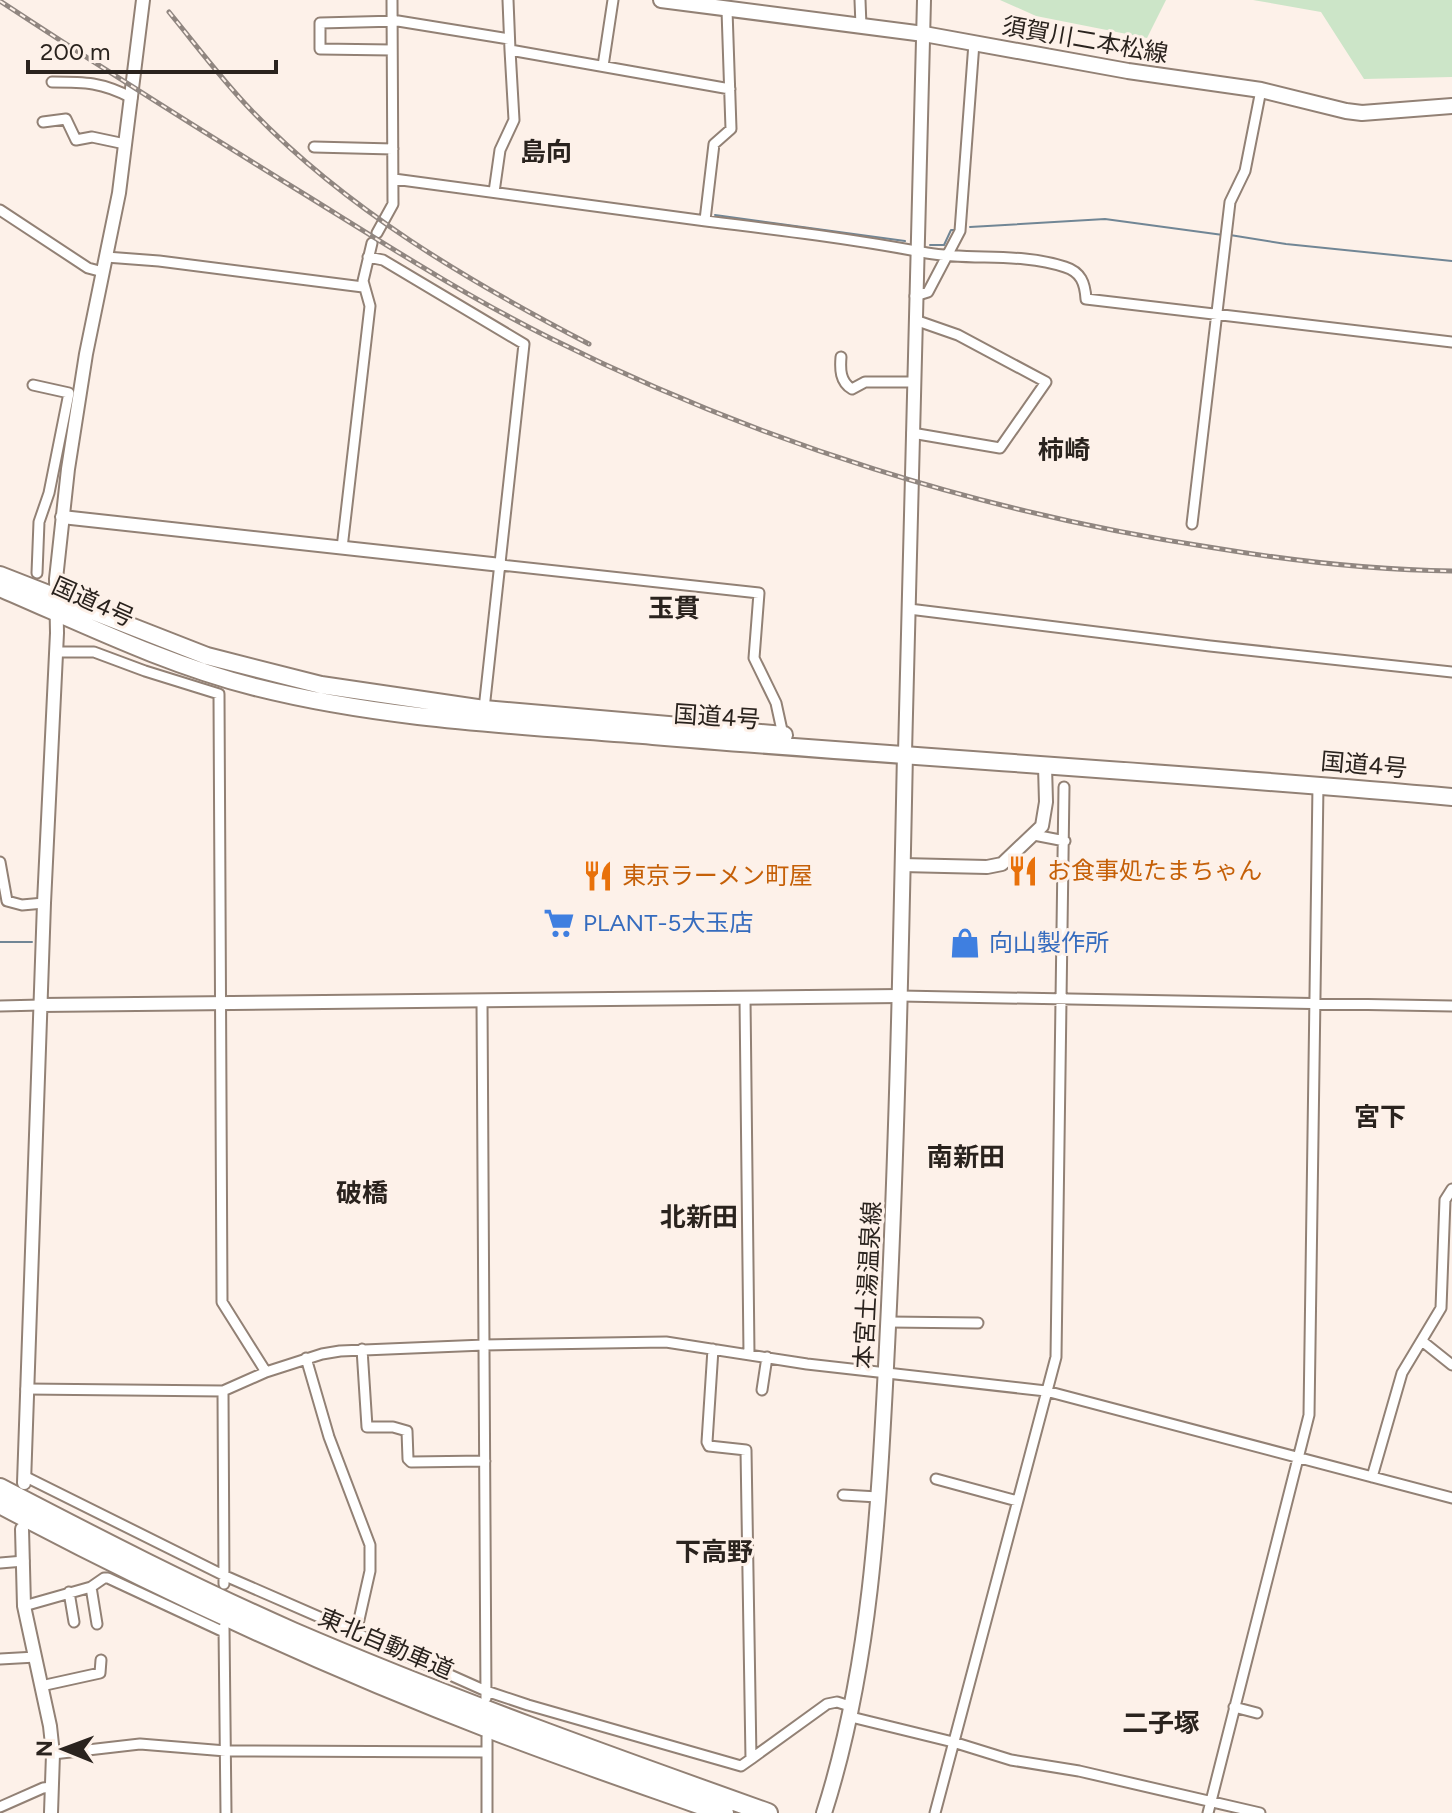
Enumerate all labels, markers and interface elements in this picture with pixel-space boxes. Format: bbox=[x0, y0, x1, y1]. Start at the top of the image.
street label: 須賀川二本松線 bbox=[1000, 11, 1170, 68]
scale bar bbox=[28, 24, 276, 74]
text: 200 m bbox=[40, 37, 111, 66]
district label: 島向 bbox=[520, 136, 572, 168]
district label: 柿崎 bbox=[1038, 434, 1090, 466]
street label: 国道4号 bbox=[48, 571, 139, 632]
district label: 玉貫 bbox=[648, 592, 700, 624]
street label: 国道4号 bbox=[673, 699, 761, 734]
street label: 国道4号 bbox=[1319, 746, 1409, 783]
restaurant icon: お食事処たまちゃん bbox=[1006, 854, 1040, 888]
place label: お食事処たまちゃん bbox=[1047, 856, 1262, 885]
restaurant icon: 東京ラーメン町屋 bbox=[581, 859, 615, 893]
place label: 東京ラーメン町屋 bbox=[622, 861, 813, 890]
supermarket icon: PLANT-5大玉店 bbox=[542, 906, 576, 940]
place label: PLANT-5大玉店 bbox=[583, 908, 753, 937]
shop icon: 向山製作所 bbox=[948, 926, 982, 960]
place label: 向山製作所 bbox=[989, 928, 1109, 957]
district label: 宮下 bbox=[1354, 1101, 1406, 1133]
district label: 南新田 bbox=[927, 1141, 1005, 1173]
district label: 破橋 bbox=[336, 1177, 388, 1209]
street label: 本宮土湯温泉線 bbox=[849, 1200, 886, 1370]
district label: 北新田 bbox=[660, 1201, 738, 1233]
district label: 下高野 bbox=[675, 1536, 753, 1568]
street label: 東北自動車道 bbox=[314, 1602, 458, 1685]
district label: 二子塚 bbox=[1122, 1707, 1200, 1739]
north arrow bbox=[24, 1709, 104, 1789]
text: N bbox=[31, 1740, 58, 1757]

